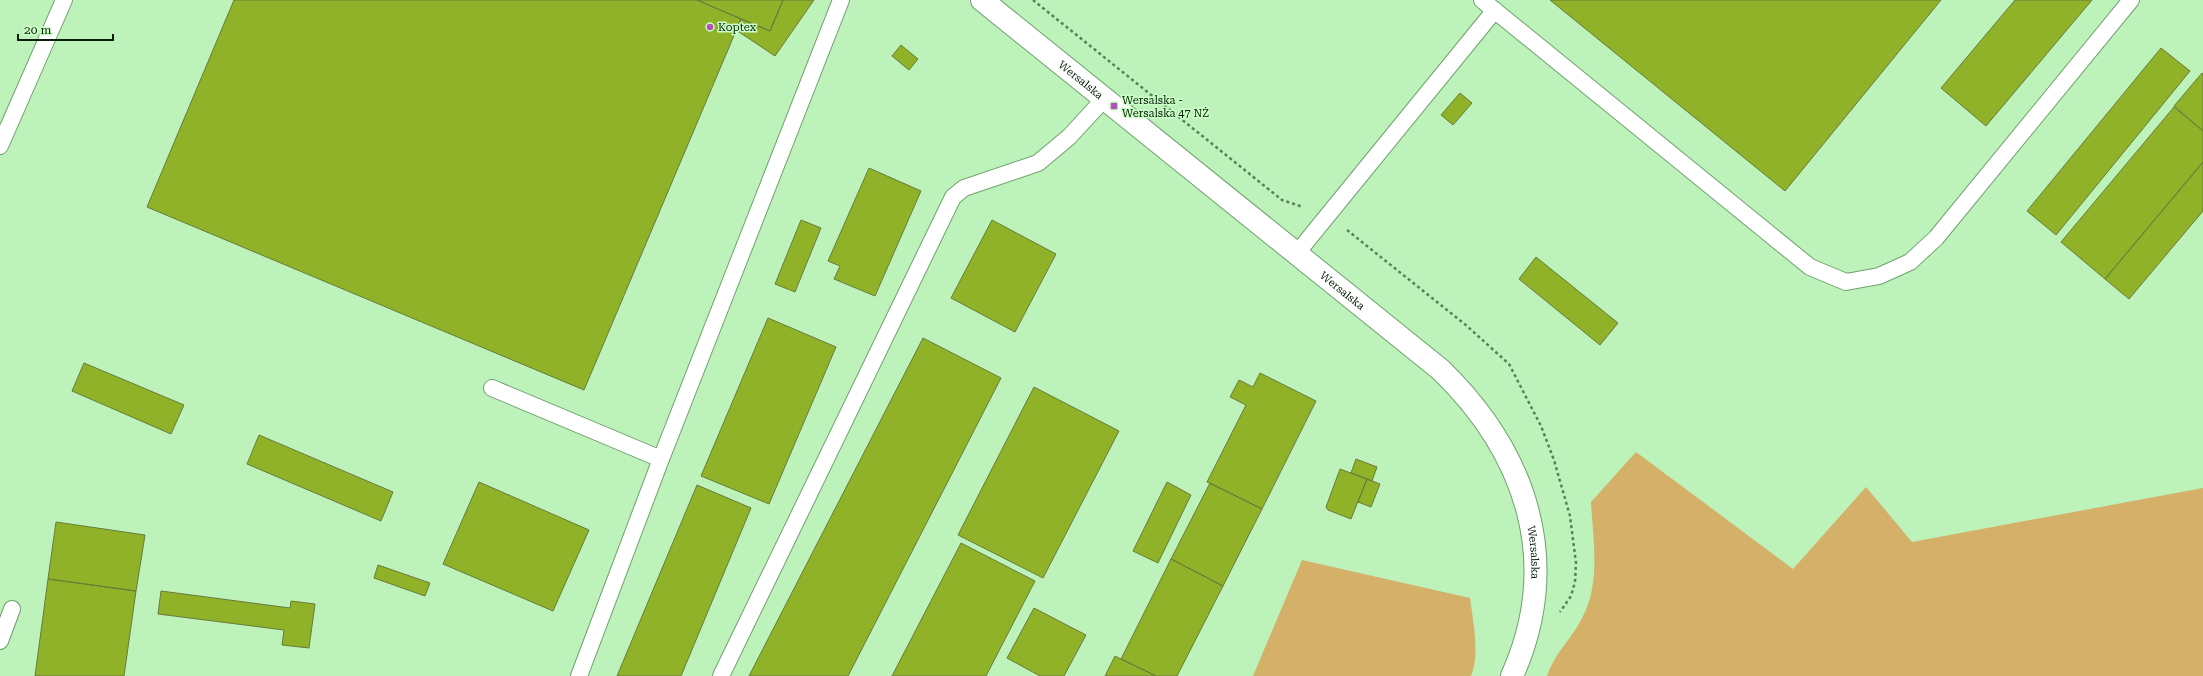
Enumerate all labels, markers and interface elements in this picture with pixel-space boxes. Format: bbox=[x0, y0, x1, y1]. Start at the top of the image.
scale bar bbox=[18, 16, 113, 42]
place label: Koptex bbox=[718, 21, 757, 34]
marker: Koptex bbox=[705, 22, 715, 32]
text: 20 m bbox=[24, 23, 51, 37]
street label: Wersalska bbox=[1056, 58, 1106, 102]
place label: Wersalska - Wersalska 47 NŻ bbox=[1122, 94, 1209, 120]
marker: Wersalska - Wersalska 47 NŻ bbox=[1109, 101, 1119, 111]
street label: Wersalska bbox=[1317, 269, 1367, 313]
street label: Wersalska bbox=[1524, 525, 1541, 579]

